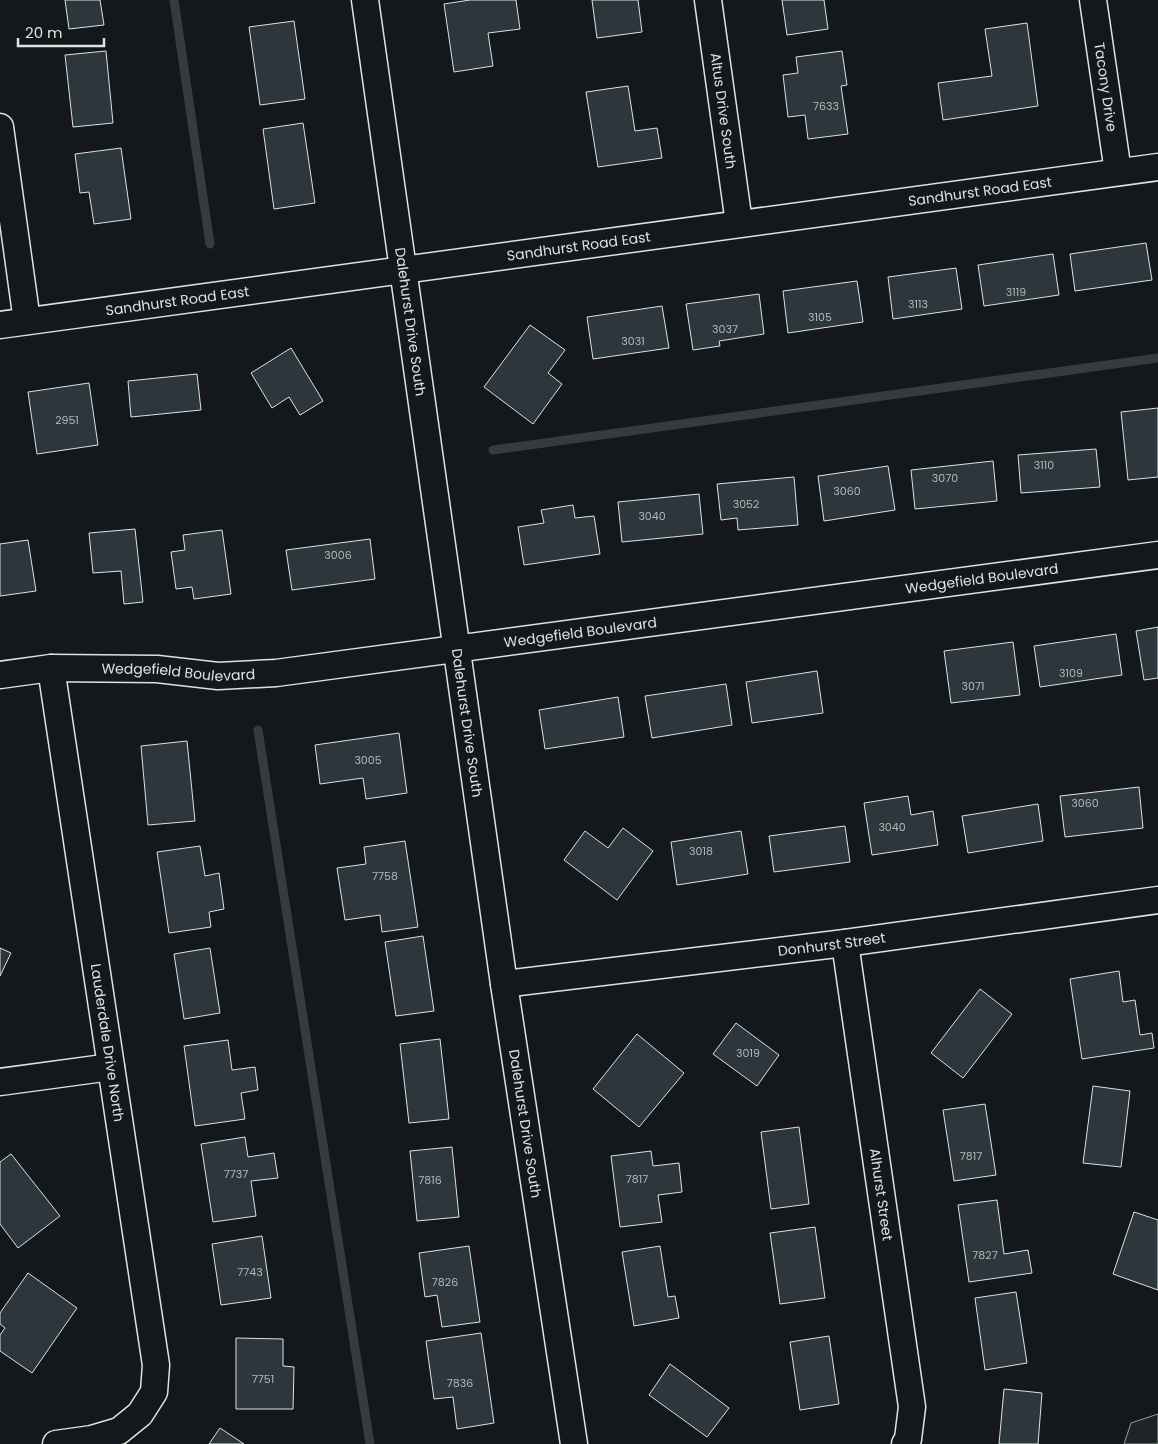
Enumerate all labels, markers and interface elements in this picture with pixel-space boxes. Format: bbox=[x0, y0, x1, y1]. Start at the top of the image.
scale bar bbox=[18, 15, 104, 47]
text: 20 m bbox=[25, 22, 63, 43]
street label: Tacony Drive bbox=[1089, 41, 1122, 133]
street label: Altus Drive South bbox=[705, 52, 741, 170]
house number: 7633 bbox=[813, 98, 839, 114]
street label: Sandhurst Road East bbox=[907, 172, 1053, 211]
street label: Sandhurst Road East bbox=[506, 226, 652, 266]
street label: Dalehurst Drive South bbox=[390, 246, 431, 397]
street label: Sandhurst Road East bbox=[104, 281, 250, 320]
house number: 3119 bbox=[1006, 284, 1026, 300]
house number: 3113 bbox=[908, 296, 928, 312]
house number: 3105 bbox=[808, 309, 832, 325]
house number: 3037 bbox=[712, 321, 738, 337]
house number: 3031 bbox=[621, 333, 645, 349]
house number: 2951 bbox=[55, 412, 79, 428]
house number: 3110 bbox=[1034, 457, 1054, 473]
house number: 3070 bbox=[932, 470, 958, 486]
house number: 3060 bbox=[833, 483, 861, 499]
house number: 3052 bbox=[733, 496, 759, 512]
house number: 3040 bbox=[638, 508, 666, 524]
house number: 3006 bbox=[324, 547, 352, 563]
street label: Wedgefield Boulevard bbox=[904, 558, 1059, 599]
street label: Wedgefield Boulevard bbox=[503, 612, 658, 652]
street label: Dalehurst Drive South bbox=[447, 647, 487, 798]
street label: Wedgefield Boulevard bbox=[101, 658, 256, 686]
house number: 3109 bbox=[1059, 665, 1083, 681]
house number: 3071 bbox=[962, 678, 984, 694]
house number: 3005 bbox=[354, 752, 382, 768]
house number: 3060 bbox=[1071, 795, 1099, 811]
house number: 3040 bbox=[878, 819, 906, 835]
house number: 3018 bbox=[689, 843, 713, 859]
house number: 7758 bbox=[372, 868, 398, 884]
street label: Donhurst Street bbox=[777, 928, 887, 961]
street label: Lauderdale Drive North bbox=[86, 962, 129, 1123]
house number: 3019 bbox=[736, 1045, 760, 1061]
street label: Dalehurst Drive South bbox=[504, 1048, 546, 1199]
street label: Alhurst Street bbox=[865, 1147, 898, 1242]
house number: 7817 bbox=[960, 1148, 982, 1164]
house number: 7737 bbox=[224, 1166, 248, 1182]
house number: 7817 bbox=[626, 1171, 648, 1187]
house number: 7816 bbox=[418, 1172, 442, 1188]
house number: 7827 bbox=[972, 1247, 998, 1263]
house number: 7743 bbox=[237, 1264, 263, 1280]
house number: 7826 bbox=[432, 1274, 458, 1290]
house number: 7751 bbox=[252, 1371, 274, 1387]
house number: 7836 bbox=[447, 1375, 473, 1391]

